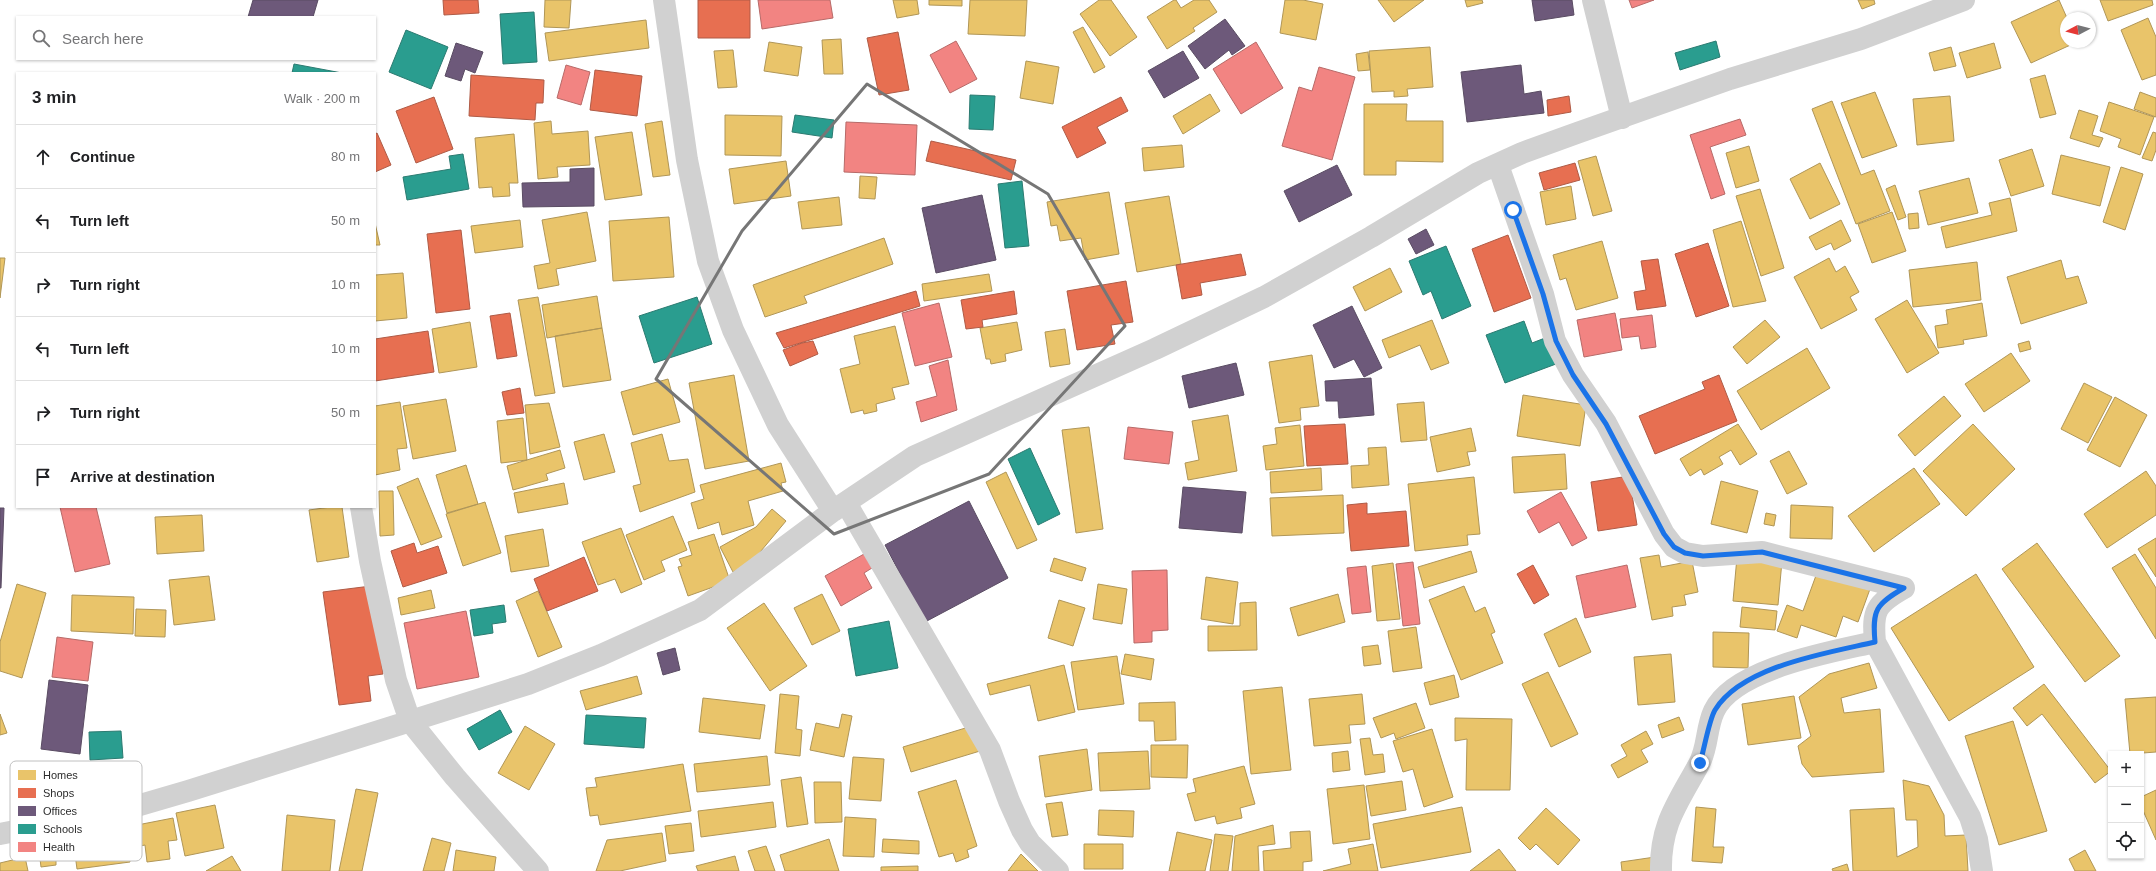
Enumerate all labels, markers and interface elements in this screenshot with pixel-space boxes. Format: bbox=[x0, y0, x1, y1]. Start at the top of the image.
north arrow bbox=[2060, 12, 2096, 48]
search box bbox=[16, 16, 376, 60]
icon: search bbox=[30, 27, 52, 49]
text: Search here bbox=[62, 30, 144, 47]
text: 3 min bbox=[32, 88, 76, 107]
text: Walk · 200 m bbox=[284, 91, 360, 106]
icon: ahead bbox=[32, 146, 54, 168]
text: Continue bbox=[70, 148, 135, 165]
text: 80 m bbox=[331, 149, 360, 164]
route start bbox=[1504, 201, 1522, 219]
icon: left bbox=[32, 210, 54, 232]
text: Turn left bbox=[70, 212, 129, 229]
text: 50 m bbox=[331, 213, 360, 228]
icon: right bbox=[32, 274, 54, 296]
text: Turn right bbox=[70, 276, 140, 293]
text: 10 m bbox=[331, 277, 360, 292]
icon: left bbox=[32, 338, 54, 360]
text: Turn left bbox=[70, 340, 129, 357]
text: 10 m bbox=[331, 341, 360, 356]
icon: right bbox=[32, 402, 54, 424]
text: Turn right bbox=[70, 404, 140, 421]
text: 50 m bbox=[331, 405, 360, 420]
icon: arrive bbox=[32, 466, 54, 488]
text: Arrive at destination bbox=[70, 468, 215, 485]
map controls bbox=[2108, 751, 2144, 859]
button: + bbox=[2108, 751, 2144, 787]
route end bbox=[1691, 754, 1709, 772]
legend bbox=[10, 761, 142, 861]
text: Homes bbox=[43, 769, 78, 781]
text: Shops bbox=[43, 787, 75, 799]
button: − bbox=[2108, 787, 2144, 823]
text: Offices bbox=[43, 805, 78, 817]
text: Schools bbox=[43, 823, 83, 835]
button: locate bbox=[2108, 823, 2144, 859]
text: Health bbox=[43, 841, 75, 853]

